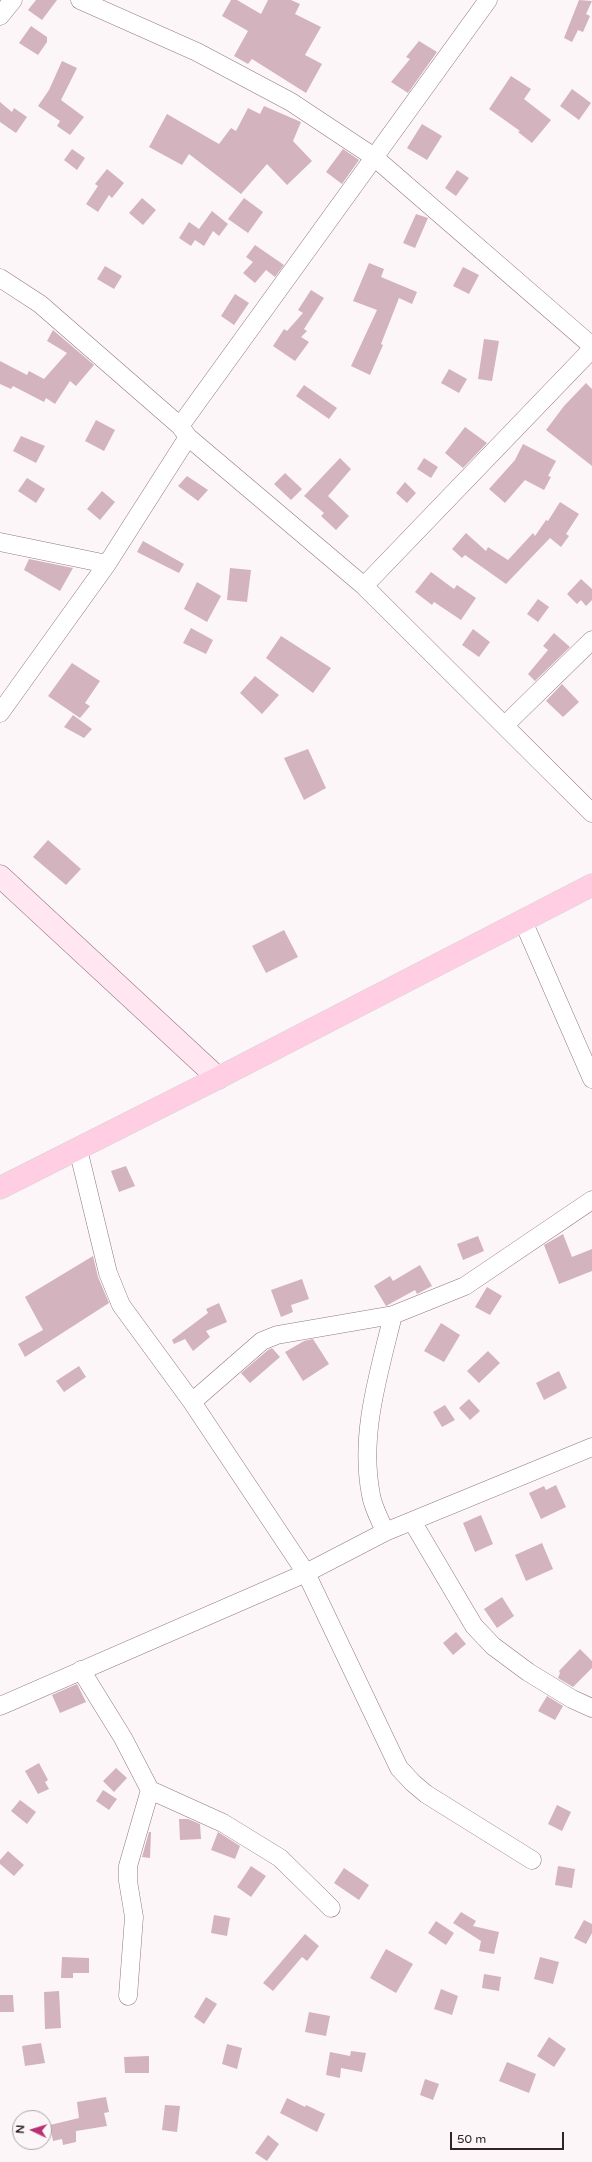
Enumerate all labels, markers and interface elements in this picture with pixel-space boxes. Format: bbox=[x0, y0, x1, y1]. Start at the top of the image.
north arrow bbox=[12, 2110, 52, 2150]
text: N bbox=[14, 2124, 27, 2134]
scale bar bbox=[452, 2124, 566, 2150]
text: 50 m bbox=[457, 2132, 486, 2146]

